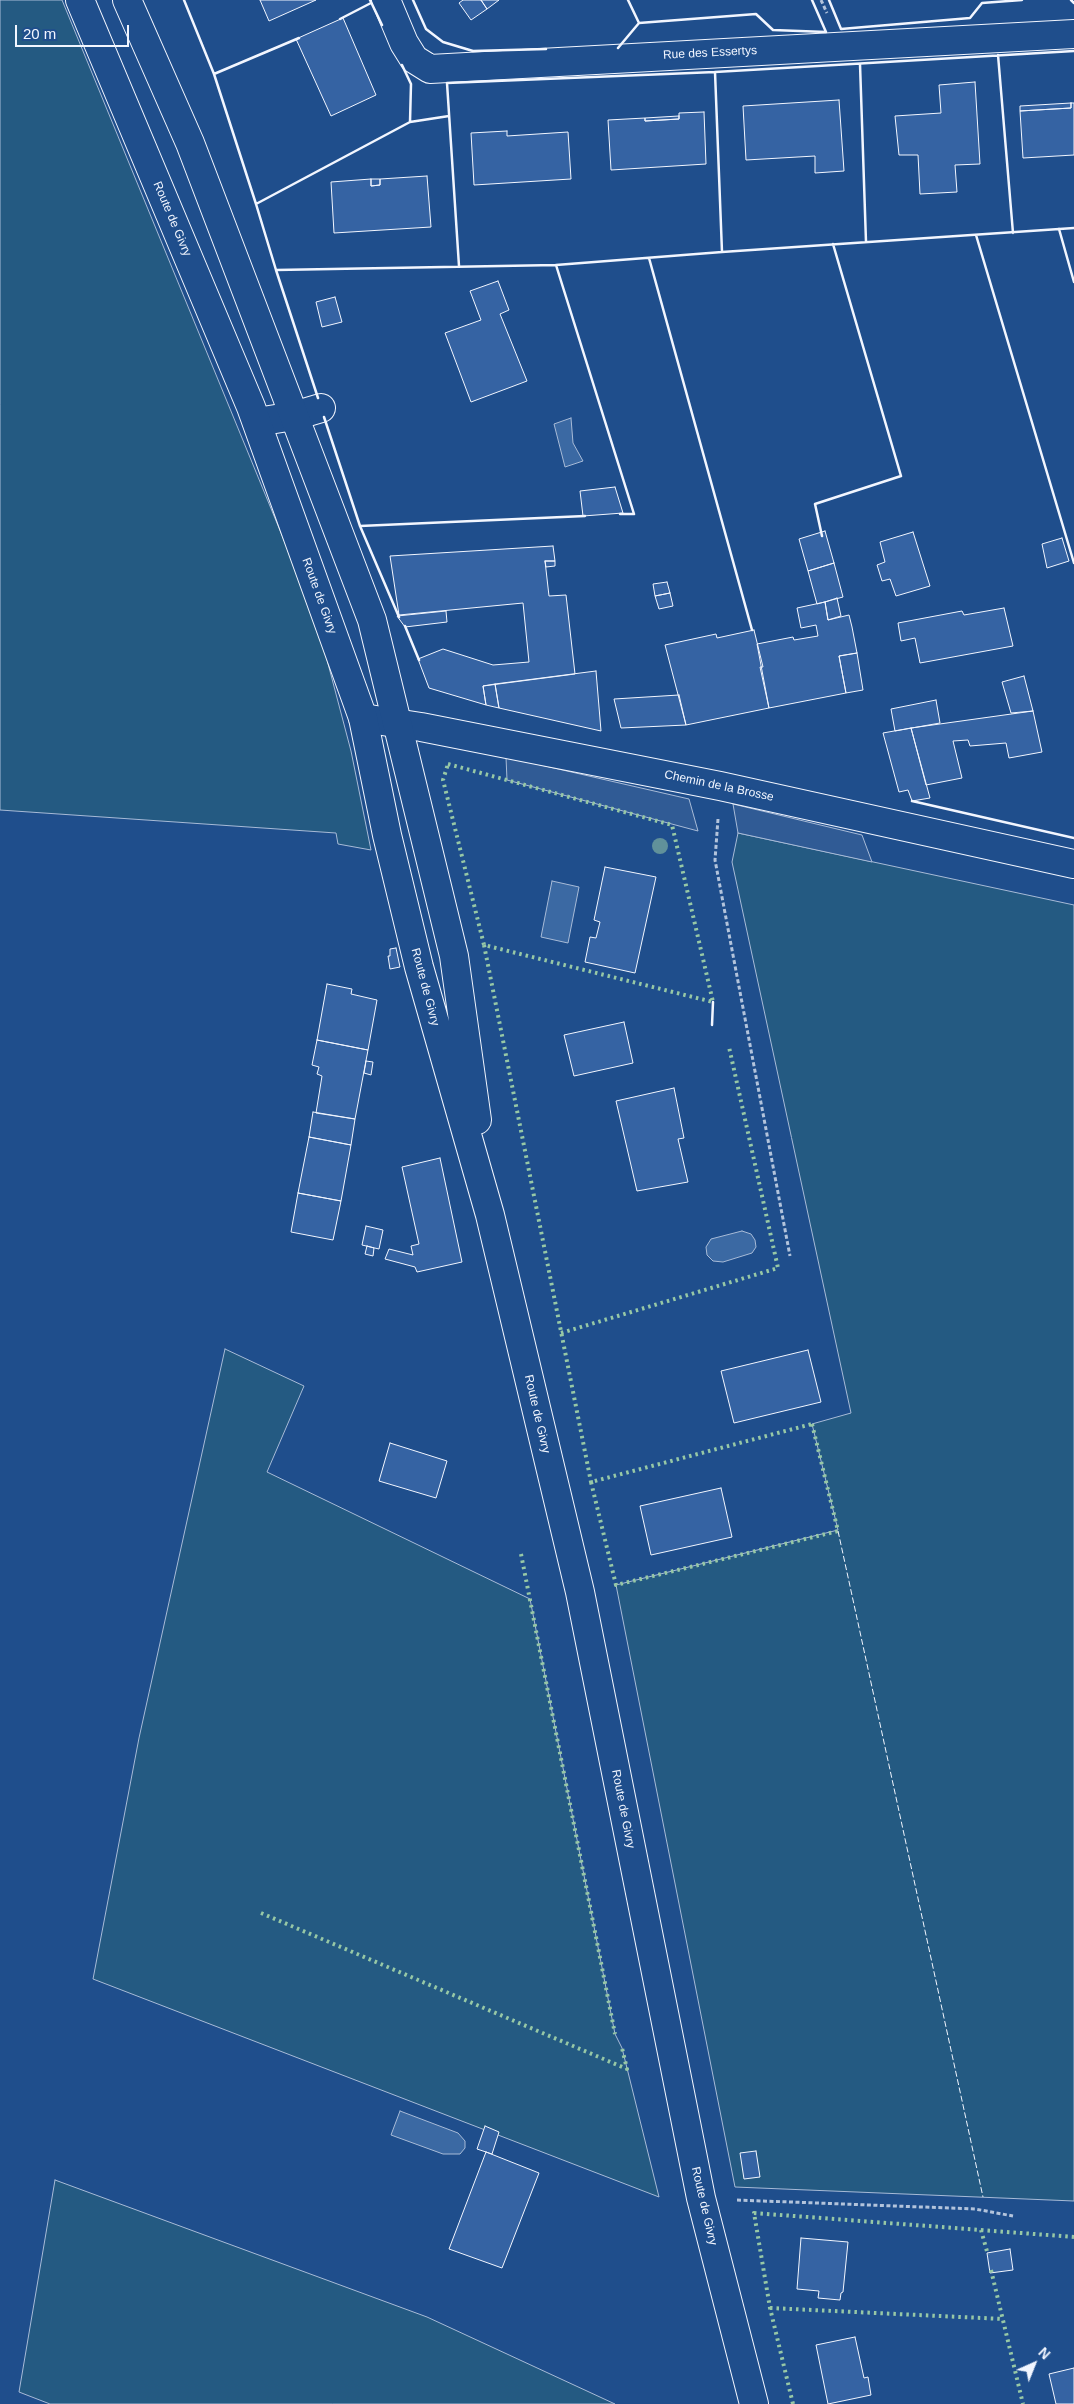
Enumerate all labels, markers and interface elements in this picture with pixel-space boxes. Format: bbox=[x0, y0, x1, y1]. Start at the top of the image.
scale bar bbox=[18, 15, 131, 47]
text: 20 m bbox=[23, 25, 56, 42]
street label: Rue des Essertys bbox=[663, 43, 757, 63]
street label: Route de Givry bbox=[150, 179, 194, 259]
street label: Route de Givry bbox=[299, 556, 339, 636]
street label: Chemin de la Brosse bbox=[663, 767, 775, 805]
street label: Route de Givry bbox=[408, 946, 442, 1028]
street label: Route de Givry bbox=[521, 1373, 553, 1455]
street label: Route de Givry bbox=[608, 1768, 638, 1850]
street label: Route de Givry bbox=[688, 2165, 720, 2247]
north arrow bbox=[1009, 2339, 1059, 2389]
text: N bbox=[1035, 2344, 1054, 2362]

